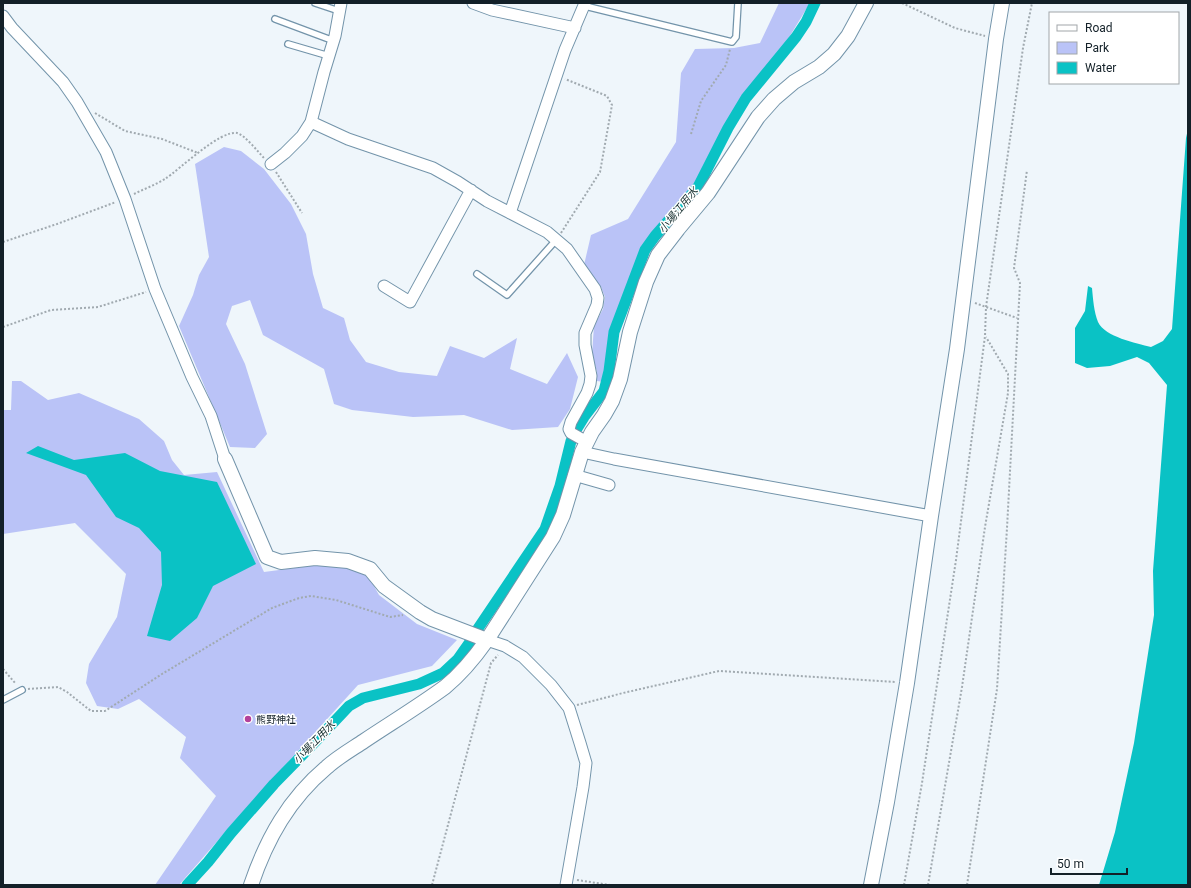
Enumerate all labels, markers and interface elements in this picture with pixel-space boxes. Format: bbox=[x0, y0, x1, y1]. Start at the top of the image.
legend bbox=[1049, 12, 1179, 84]
text: Road bbox=[1085, 21, 1113, 35]
text: Park bbox=[1085, 41, 1110, 55]
text: Water bbox=[1085, 61, 1116, 75]
water label: 小場江用水 bbox=[656, 184, 701, 236]
marker: 熊野神社 bbox=[243, 714, 253, 724]
place label: 熊野神社 bbox=[256, 714, 296, 725]
water label: 小場江用水 bbox=[291, 717, 339, 767]
scale bar bbox=[1051, 850, 1127, 876]
text: 50 m bbox=[1057, 857, 1084, 871]

